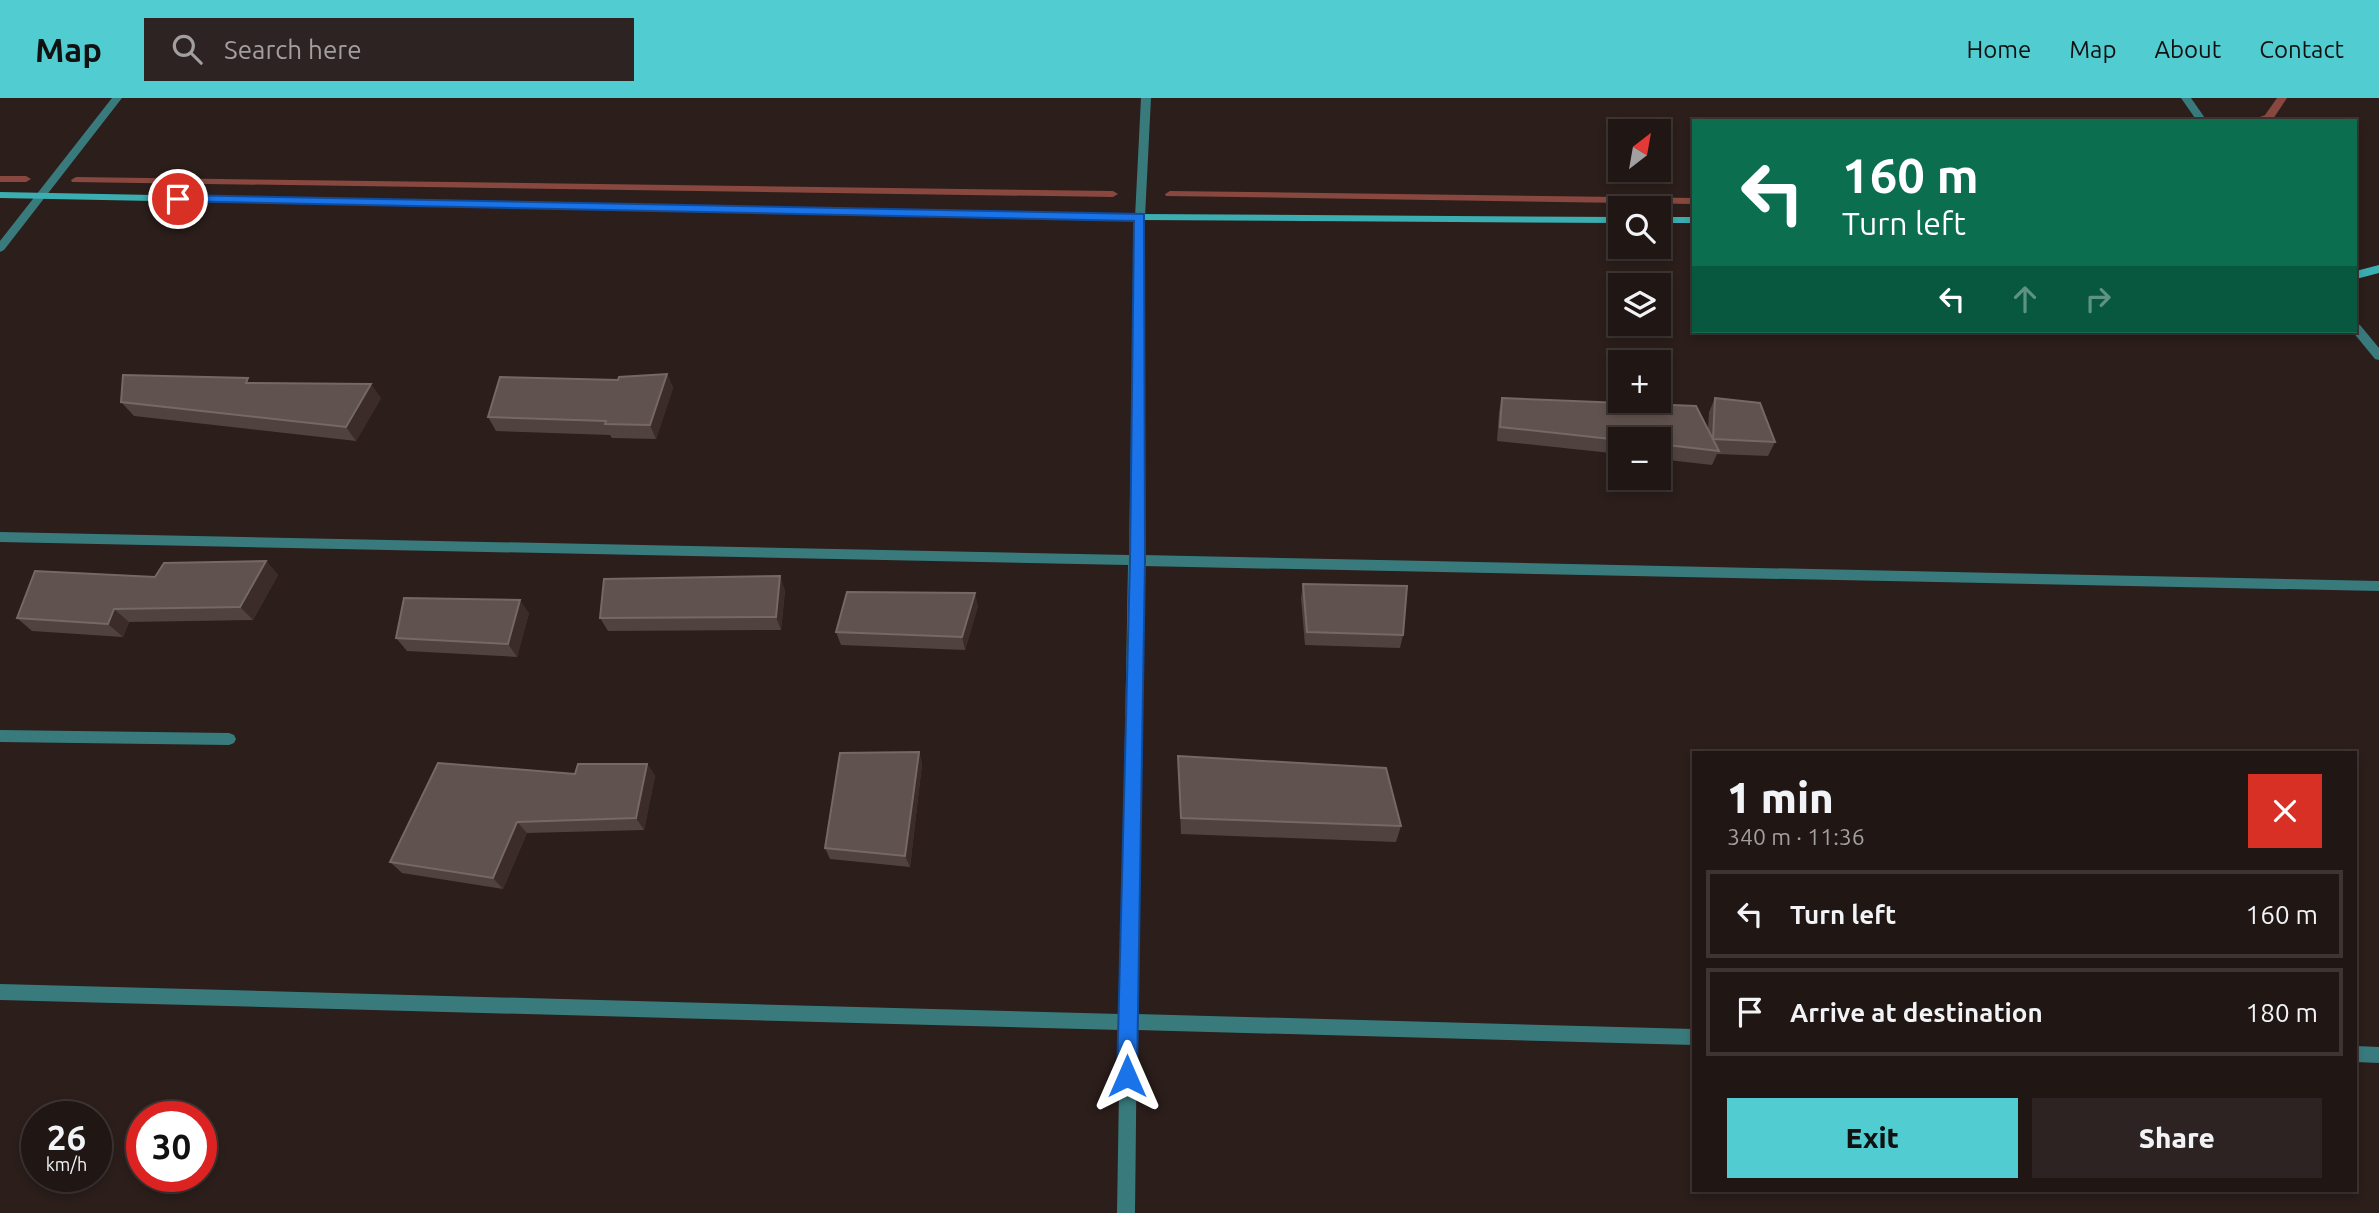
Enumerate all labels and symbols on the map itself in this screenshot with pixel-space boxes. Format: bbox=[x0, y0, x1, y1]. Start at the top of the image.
north arrow bbox=[1608, 119, 1671, 182]
pin bbox=[148, 169, 208, 229]
position arrow bbox=[1090, 1039, 1164, 1113]
speed limit sign: 30 bbox=[126, 1101, 217, 1192]

